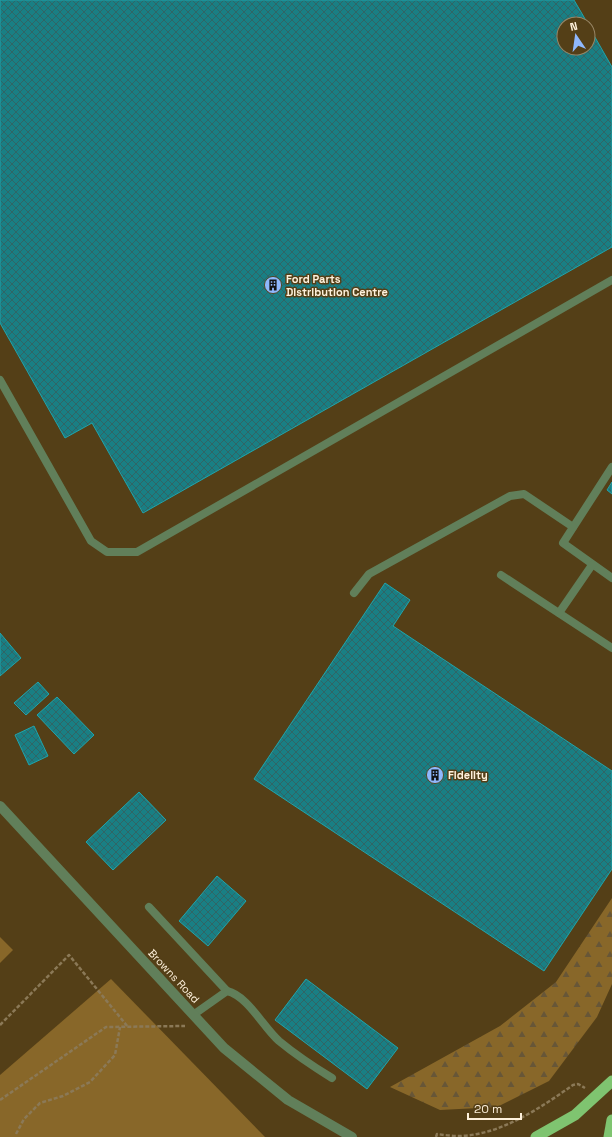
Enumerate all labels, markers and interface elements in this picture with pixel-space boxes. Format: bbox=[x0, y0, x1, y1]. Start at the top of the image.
north arrow bbox=[556, 16, 596, 56]
text: N bbox=[569, 19, 579, 34]
place label: Ford Parts Distribution Centre bbox=[286, 272, 388, 299]
building icon: Ford Parts Distribution Centre bbox=[263, 275, 283, 295]
building icon: Fidelity bbox=[425, 765, 445, 785]
place label: Fidelity bbox=[448, 768, 488, 782]
street label: Browns Road bbox=[145, 946, 203, 1006]
scale bar bbox=[468, 1095, 521, 1121]
text: 20 m bbox=[474, 1101, 502, 1117]

